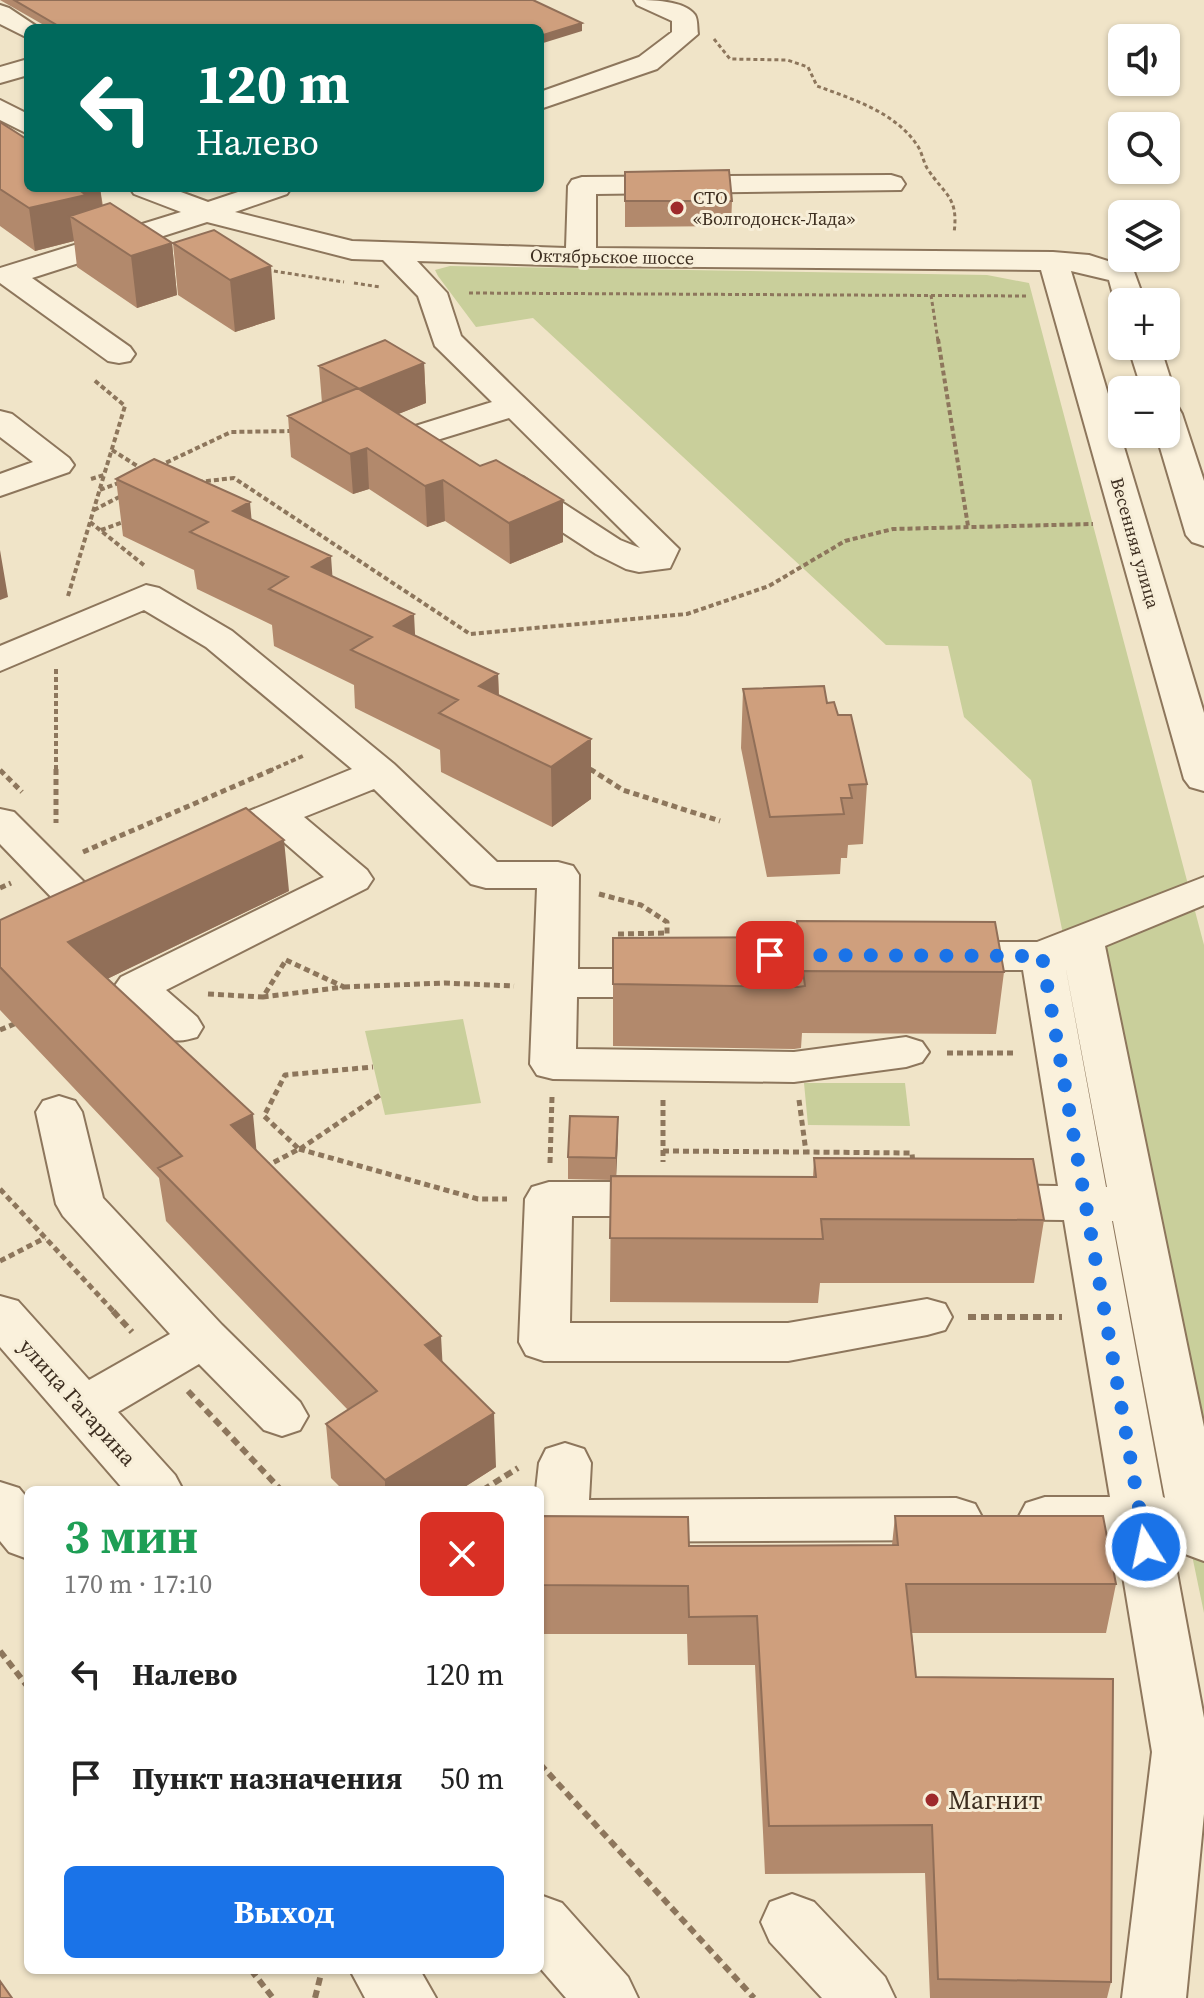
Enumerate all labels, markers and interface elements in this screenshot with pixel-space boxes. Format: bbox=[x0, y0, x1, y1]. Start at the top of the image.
map controls bbox=[1108, 24, 1180, 448]
button: sound bbox=[1108, 24, 1180, 96]
text: 120 m bbox=[196, 45, 350, 122]
icon: left bbox=[64, 56, 168, 160]
button: search bbox=[1108, 112, 1180, 184]
text: Налево bbox=[196, 118, 319, 167]
place label: СТО «Волгодонск-Лада» bbox=[693, 185, 855, 231]
marker: СТО «Волгодонск-Лада» bbox=[668, 199, 686, 217]
button: layers bbox=[1108, 200, 1180, 272]
street label: Октябрьское шоссе bbox=[530, 243, 694, 270]
button: + bbox=[1108, 288, 1180, 360]
button: − bbox=[1108, 376, 1180, 448]
street label: Весенняя улица bbox=[1105, 474, 1166, 612]
pin bbox=[736, 921, 804, 989]
icon: arrive bbox=[748, 933, 792, 977]
street label: улица Гагарина bbox=[13, 1332, 144, 1473]
text: 3 мин bbox=[64, 1503, 198, 1569]
position arrow bbox=[1104, 1505, 1188, 1589]
button: close bbox=[420, 1512, 504, 1596]
text: 170 m · 17:10 bbox=[64, 1566, 212, 1602]
icon: left bbox=[64, 1652, 108, 1696]
text: Налево bbox=[132, 1654, 237, 1695]
text: 120 m bbox=[425, 1654, 504, 1695]
icon: arrive bbox=[64, 1756, 108, 1800]
text: Пункт назначения bbox=[132, 1758, 402, 1799]
text: 50 m bbox=[440, 1758, 504, 1799]
place label: Магнит bbox=[948, 1782, 1043, 1818]
marker: Магнит bbox=[923, 1791, 941, 1809]
button: Выход bbox=[64, 1866, 504, 1958]

